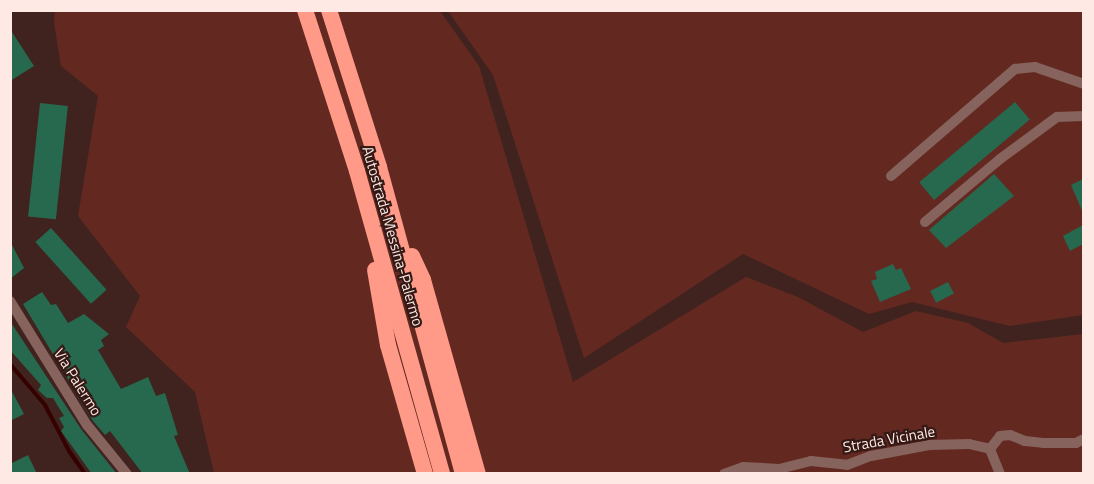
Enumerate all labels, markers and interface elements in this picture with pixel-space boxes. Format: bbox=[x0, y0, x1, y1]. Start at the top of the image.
street label: Autostrada Messina-Palermo bbox=[359, 144, 427, 328]
street label: Via Palermo bbox=[50, 345, 106, 419]
street label: Strada Vicinale bbox=[842, 422, 936, 456]

